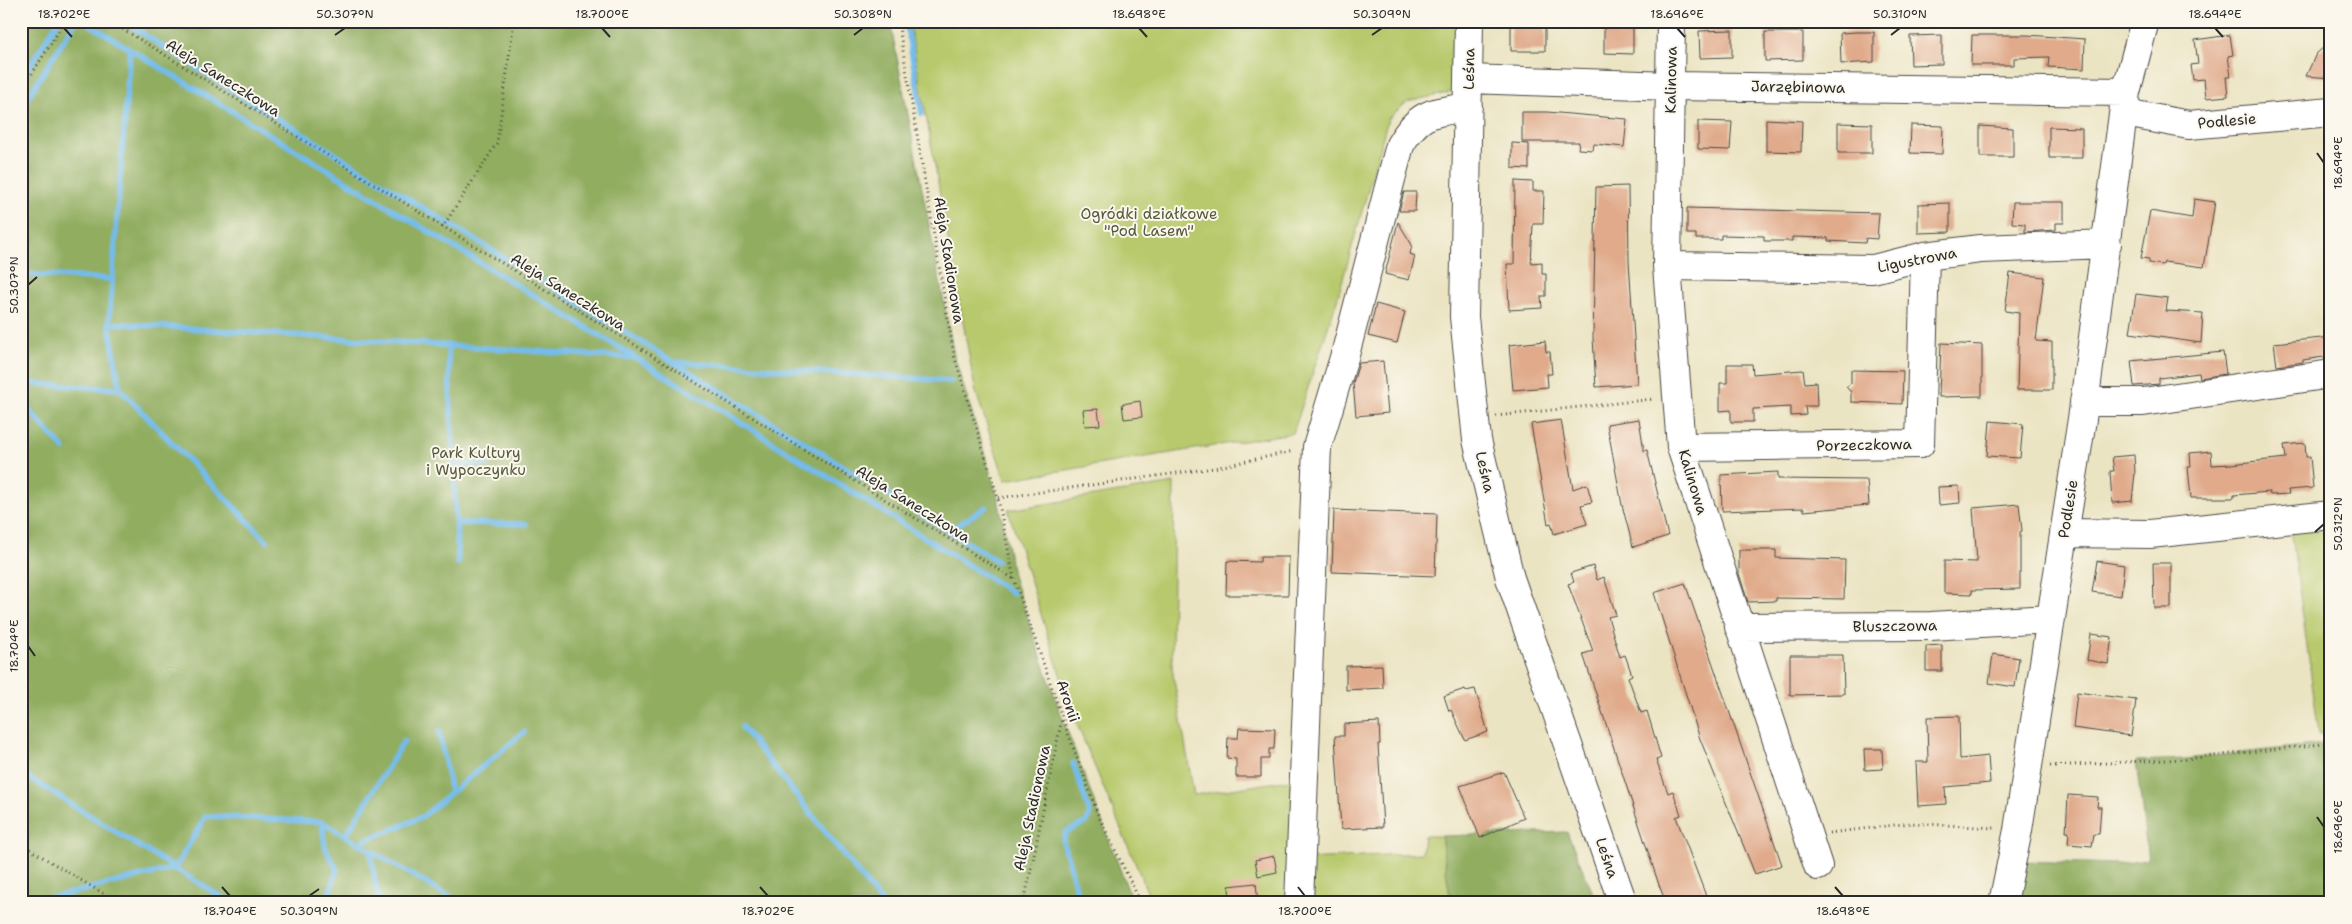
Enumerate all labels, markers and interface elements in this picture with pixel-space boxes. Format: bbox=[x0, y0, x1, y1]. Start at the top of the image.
text: 18.702°E bbox=[38, 6, 90, 22]
text: 50.307°N bbox=[316, 6, 374, 22]
text: 18.700°E bbox=[575, 6, 629, 22]
text: 50.308°N bbox=[834, 6, 892, 22]
text: 18.698°E bbox=[1112, 6, 1166, 22]
text: 50.309°N bbox=[1353, 6, 1411, 22]
text: 18.696°E bbox=[1650, 6, 1704, 22]
text: 50.310°N bbox=[1873, 6, 1927, 22]
text: 18.694°E bbox=[2188, 6, 2242, 22]
street label: Aleja Saneczkowa bbox=[162, 35, 285, 122]
street label: Kalinowa bbox=[1660, 46, 1682, 114]
street label: Leśna bbox=[1459, 47, 1479, 90]
street label: Jarzębinowa bbox=[1751, 76, 1846, 98]
street label: Podlesie bbox=[2197, 108, 2257, 134]
text: 18.694°E bbox=[2330, 136, 2346, 190]
street label: Aleja Stadionowa bbox=[929, 195, 969, 326]
park label: Ogródki działkowe "Pod Lasem" bbox=[1080, 204, 1218, 241]
street label: Ligustrowa bbox=[1876, 242, 1959, 277]
street label: Aleja Saneczkowa bbox=[507, 249, 630, 336]
text: 50.307°N bbox=[6, 256, 22, 314]
street label: Porzeczkowa bbox=[1816, 434, 1913, 456]
park label: Park Kultury i Wypoczynku bbox=[426, 443, 526, 480]
street label: Kalinowa bbox=[1674, 447, 1713, 518]
street label: Leśna bbox=[1471, 449, 1500, 495]
street label: Aleja Saneczkowa bbox=[852, 461, 975, 548]
street label: Podlesie bbox=[2054, 478, 2082, 540]
text: 50.312°N bbox=[2330, 497, 2346, 551]
street label: Bluszczowa bbox=[1853, 615, 1938, 637]
text: 18.704°E bbox=[6, 619, 22, 673]
street label: Aronii bbox=[1051, 677, 1085, 725]
street label: Aleja Stadionowa bbox=[1009, 743, 1055, 873]
text: 18.696°E bbox=[2330, 800, 2346, 854]
street label: Leśna bbox=[1591, 835, 1623, 882]
text: 18.704°E bbox=[203, 903, 257, 919]
text: 50.309°N bbox=[280, 903, 338, 919]
text: 18.702°E bbox=[742, 903, 794, 919]
text: 18.700°E bbox=[1278, 903, 1332, 919]
text: 18.698°E bbox=[1816, 903, 1870, 919]

